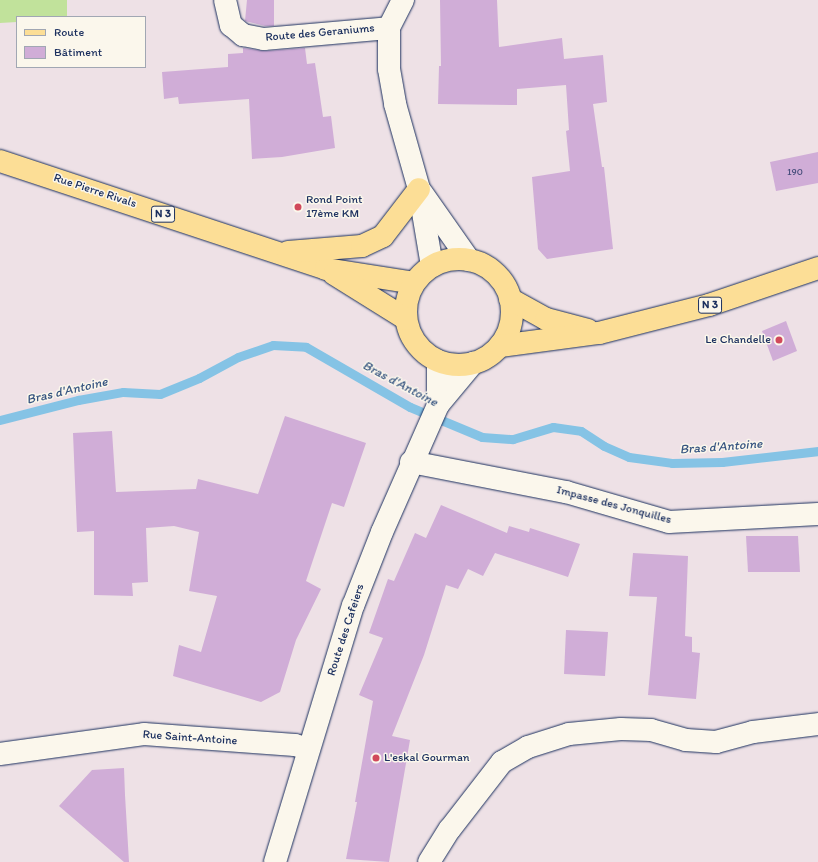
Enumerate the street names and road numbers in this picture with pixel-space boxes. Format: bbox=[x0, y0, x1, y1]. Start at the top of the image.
street label: Route des Geraniums bbox=[265, 21, 375, 45]
street label: Rue Pierre Rivals bbox=[52, 171, 138, 211]
road number: N 3 bbox=[151, 205, 175, 223]
road number: N 3 bbox=[698, 296, 722, 314]
street label: Impasse des Jonquilles bbox=[555, 483, 673, 527]
street label: Route des Cafeiers bbox=[324, 582, 368, 678]
street label: Rue Saint-Antoine bbox=[142, 728, 238, 748]

